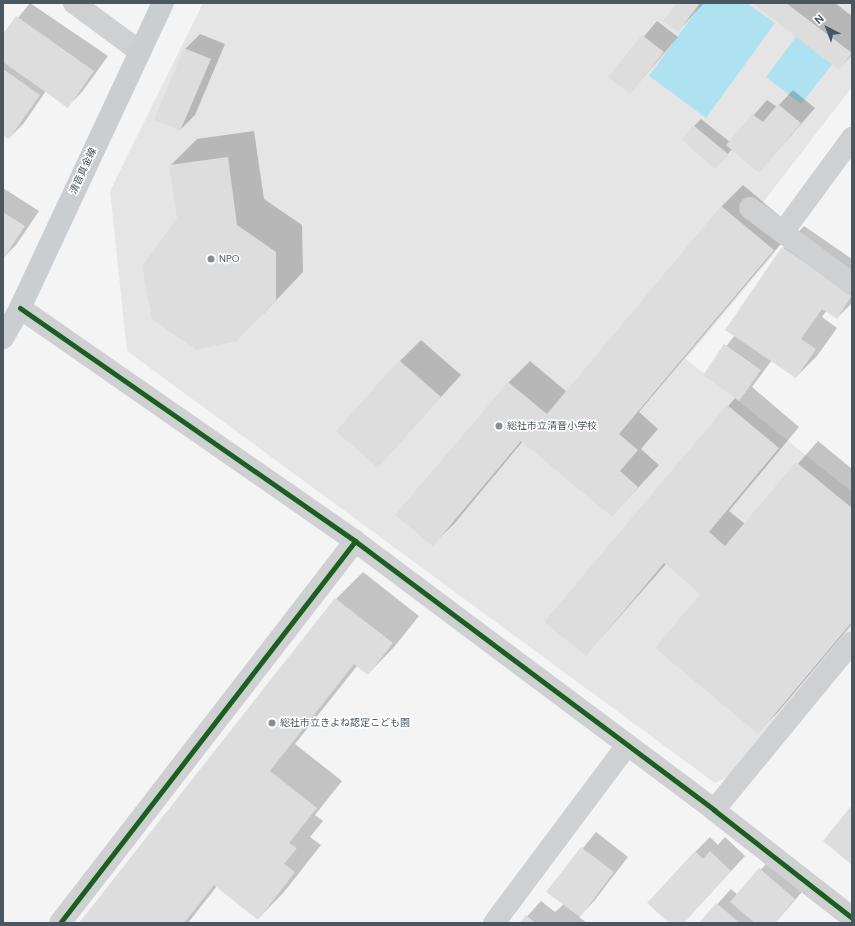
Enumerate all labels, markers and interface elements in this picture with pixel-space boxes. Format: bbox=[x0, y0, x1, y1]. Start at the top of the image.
north arrow bbox=[807, 8, 847, 48]
text: N bbox=[811, 11, 827, 27]
street label: 清音真金線 bbox=[67, 146, 99, 196]
place label: NPO bbox=[219, 253, 239, 265]
marker: NPO bbox=[206, 254, 216, 264]
place label: 総社市立清音小学校 bbox=[507, 420, 597, 432]
marker: 総社市立清音小学校 bbox=[494, 421, 504, 431]
place label: 総社市立きよね認定こども園 bbox=[280, 717, 410, 729]
marker: 総社市立きよね認定こども園 bbox=[267, 718, 277, 728]

